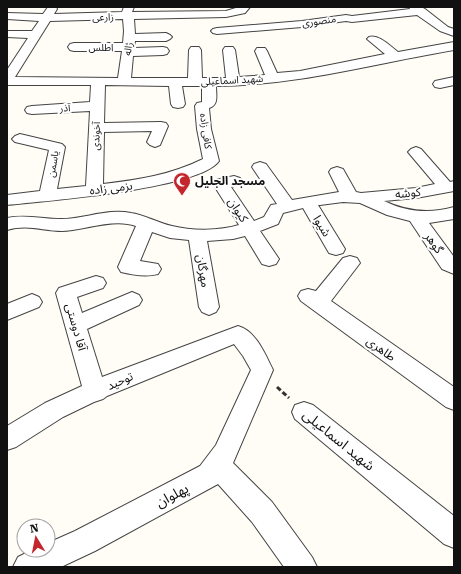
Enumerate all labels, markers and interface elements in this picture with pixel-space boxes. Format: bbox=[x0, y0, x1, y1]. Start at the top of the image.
street label: زارعی bbox=[92, 11, 114, 24]
street label: منصوری bbox=[301, 13, 337, 30]
street label: ژاله bbox=[122, 41, 135, 56]
street label: اطلس bbox=[89, 42, 113, 53]
street label: شهید اسماعیلی bbox=[200, 73, 264, 87]
street label: آذر bbox=[58, 102, 72, 115]
street label: کافی زاده bbox=[197, 112, 214, 151]
street label: آخوندی bbox=[90, 120, 103, 151]
street label: یاسمن bbox=[45, 150, 61, 178]
mosque icon: مسجد الجلیل bbox=[172, 171, 192, 196]
place label: مسجد الجلیل bbox=[195, 174, 265, 188]
street label: بزمی زاده bbox=[89, 178, 133, 198]
street label: کوشه bbox=[394, 185, 423, 201]
street label: کیوان bbox=[225, 195, 252, 226]
street label: شیوا bbox=[310, 213, 334, 239]
street label: گوهر bbox=[421, 229, 447, 257]
street label: مهرگان bbox=[193, 253, 213, 289]
street label: آقا دوستی bbox=[63, 302, 90, 353]
street label: طاهری bbox=[364, 334, 398, 364]
street label: توحید bbox=[105, 369, 136, 393]
street label: شهید اسماعیلی bbox=[299, 406, 378, 475]
street label: پهلوان bbox=[153, 480, 192, 512]
north arrow bbox=[16, 518, 56, 558]
text: N bbox=[29, 521, 40, 536]

